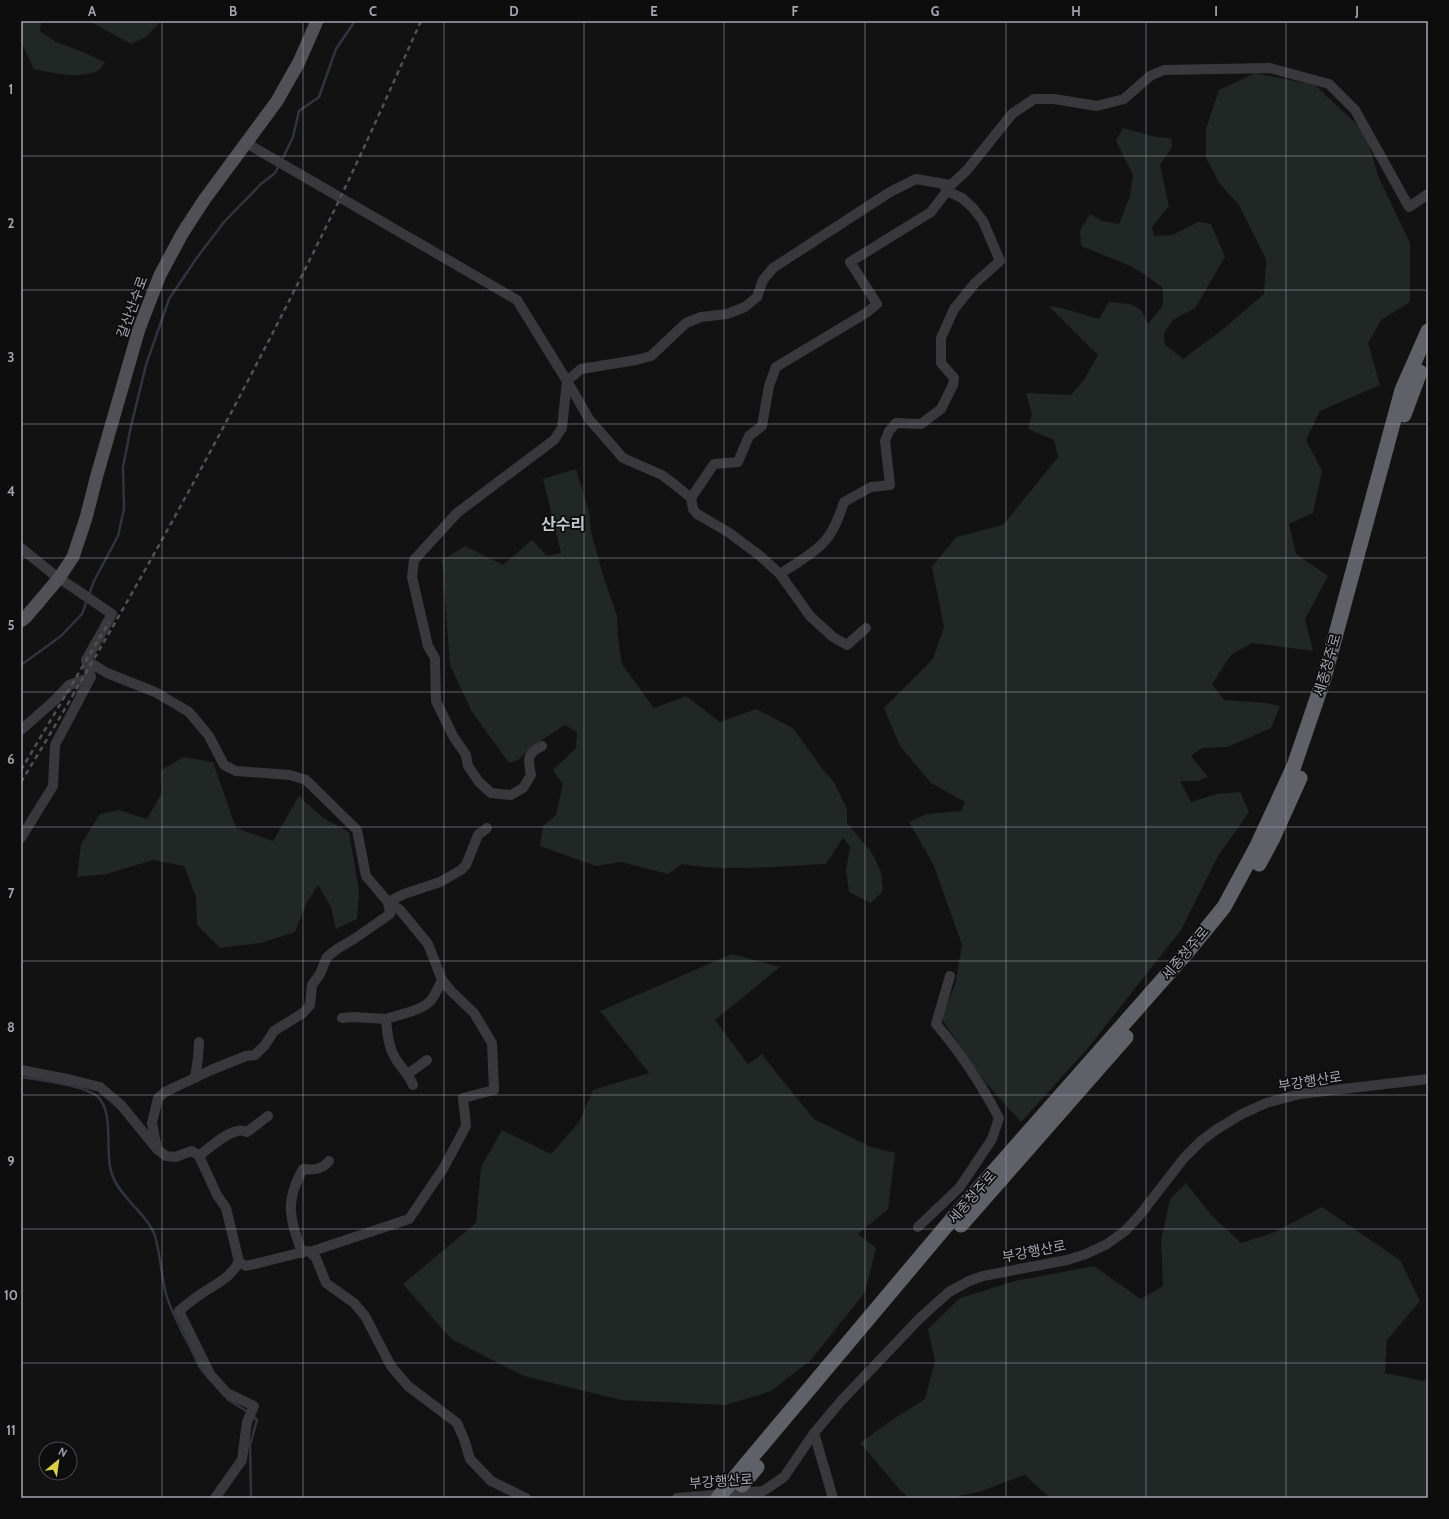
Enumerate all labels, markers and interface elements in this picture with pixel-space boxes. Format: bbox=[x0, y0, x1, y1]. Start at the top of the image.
text: A bbox=[88, 3, 97, 19]
text: B bbox=[229, 3, 237, 19]
text: C bbox=[369, 3, 377, 19]
text: D bbox=[509, 3, 519, 19]
text: E bbox=[650, 3, 658, 19]
text: F bbox=[792, 3, 799, 19]
text: G bbox=[931, 3, 940, 19]
text: H bbox=[1071, 3, 1081, 19]
text: I bbox=[1214, 3, 1218, 19]
text: J bbox=[1354, 3, 1359, 19]
text: 1 bbox=[9, 81, 13, 97]
text: 2 bbox=[8, 215, 15, 231]
street label: 갈산산수로 bbox=[113, 274, 152, 340]
text: 3 bbox=[7, 349, 15, 365]
text: 4 bbox=[7, 483, 15, 499]
district label: 산수리 bbox=[541, 515, 585, 534]
text: 5 bbox=[8, 617, 15, 633]
street label: 세종청주로 bbox=[1309, 631, 1345, 698]
text: 6 bbox=[7, 751, 15, 767]
text: 7 bbox=[8, 885, 15, 901]
street label: 세종청주로 bbox=[1157, 922, 1213, 983]
text: 8 bbox=[7, 1019, 15, 1035]
street label: 부강행산로 bbox=[1277, 1067, 1343, 1095]
text: 9 bbox=[7, 1153, 15, 1169]
street label: 세종청주로 bbox=[944, 1167, 1000, 1227]
street label: 부강행산로 bbox=[1001, 1236, 1067, 1266]
text: 10 bbox=[4, 1287, 18, 1303]
text: 11 bbox=[6, 1422, 16, 1438]
north arrow bbox=[38, 1441, 78, 1481]
text: N bbox=[56, 1444, 70, 1460]
street label: 부강행산로 bbox=[688, 1470, 754, 1492]

